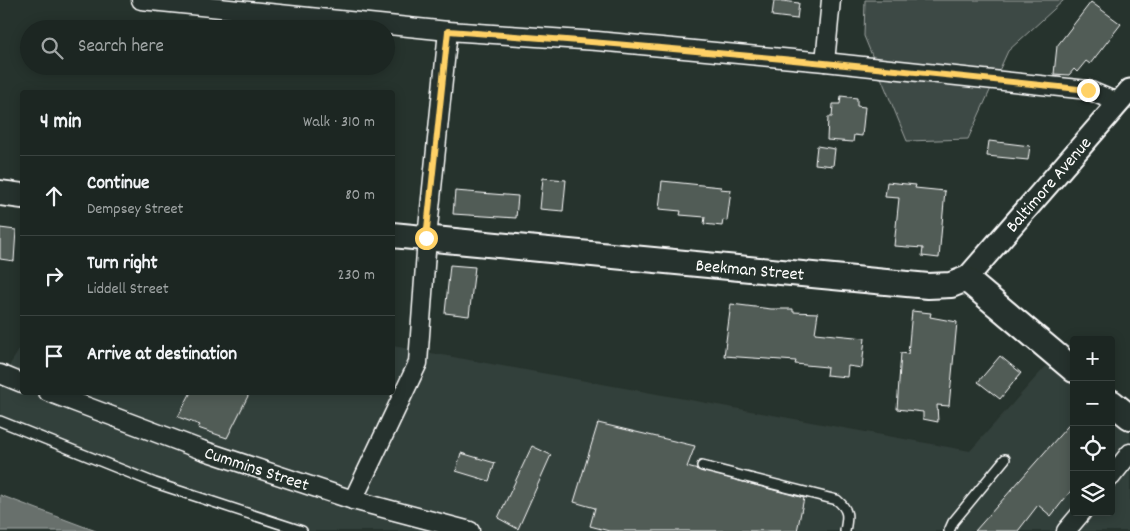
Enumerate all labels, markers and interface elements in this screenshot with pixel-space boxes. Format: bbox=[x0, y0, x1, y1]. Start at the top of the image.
search box bbox=[20, 20, 395, 75]
icon: search bbox=[38, 34, 66, 62]
text: Search here bbox=[78, 34, 164, 61]
route end bbox=[1077, 79, 1100, 102]
text: 4 min bbox=[40, 108, 82, 138]
text: Walk · 310 m bbox=[303, 111, 375, 134]
street label: Baltimore Avenue bbox=[1001, 132, 1099, 239]
text: Continue bbox=[87, 171, 149, 198]
icon: ahead bbox=[40, 182, 68, 210]
text: 80 m bbox=[345, 184, 375, 207]
text: Dempsey Street bbox=[87, 198, 183, 221]
route start bbox=[415, 227, 438, 250]
text: Turn right bbox=[87, 251, 158, 278]
street label: Beekman Street bbox=[695, 254, 805, 289]
icon: right bbox=[40, 262, 68, 290]
text: 230 m bbox=[338, 264, 375, 287]
text: Liddell Street bbox=[87, 278, 169, 301]
map controls bbox=[1070, 336, 1115, 516]
button: + bbox=[1070, 336, 1115, 381]
icon: arrive bbox=[40, 342, 68, 370]
text: Arrive at destination bbox=[87, 342, 237, 369]
button: − bbox=[1070, 381, 1115, 426]
button: locate bbox=[1070, 426, 1115, 471]
street label: Cummins Street bbox=[201, 442, 312, 499]
button: layers bbox=[1070, 471, 1115, 516]

